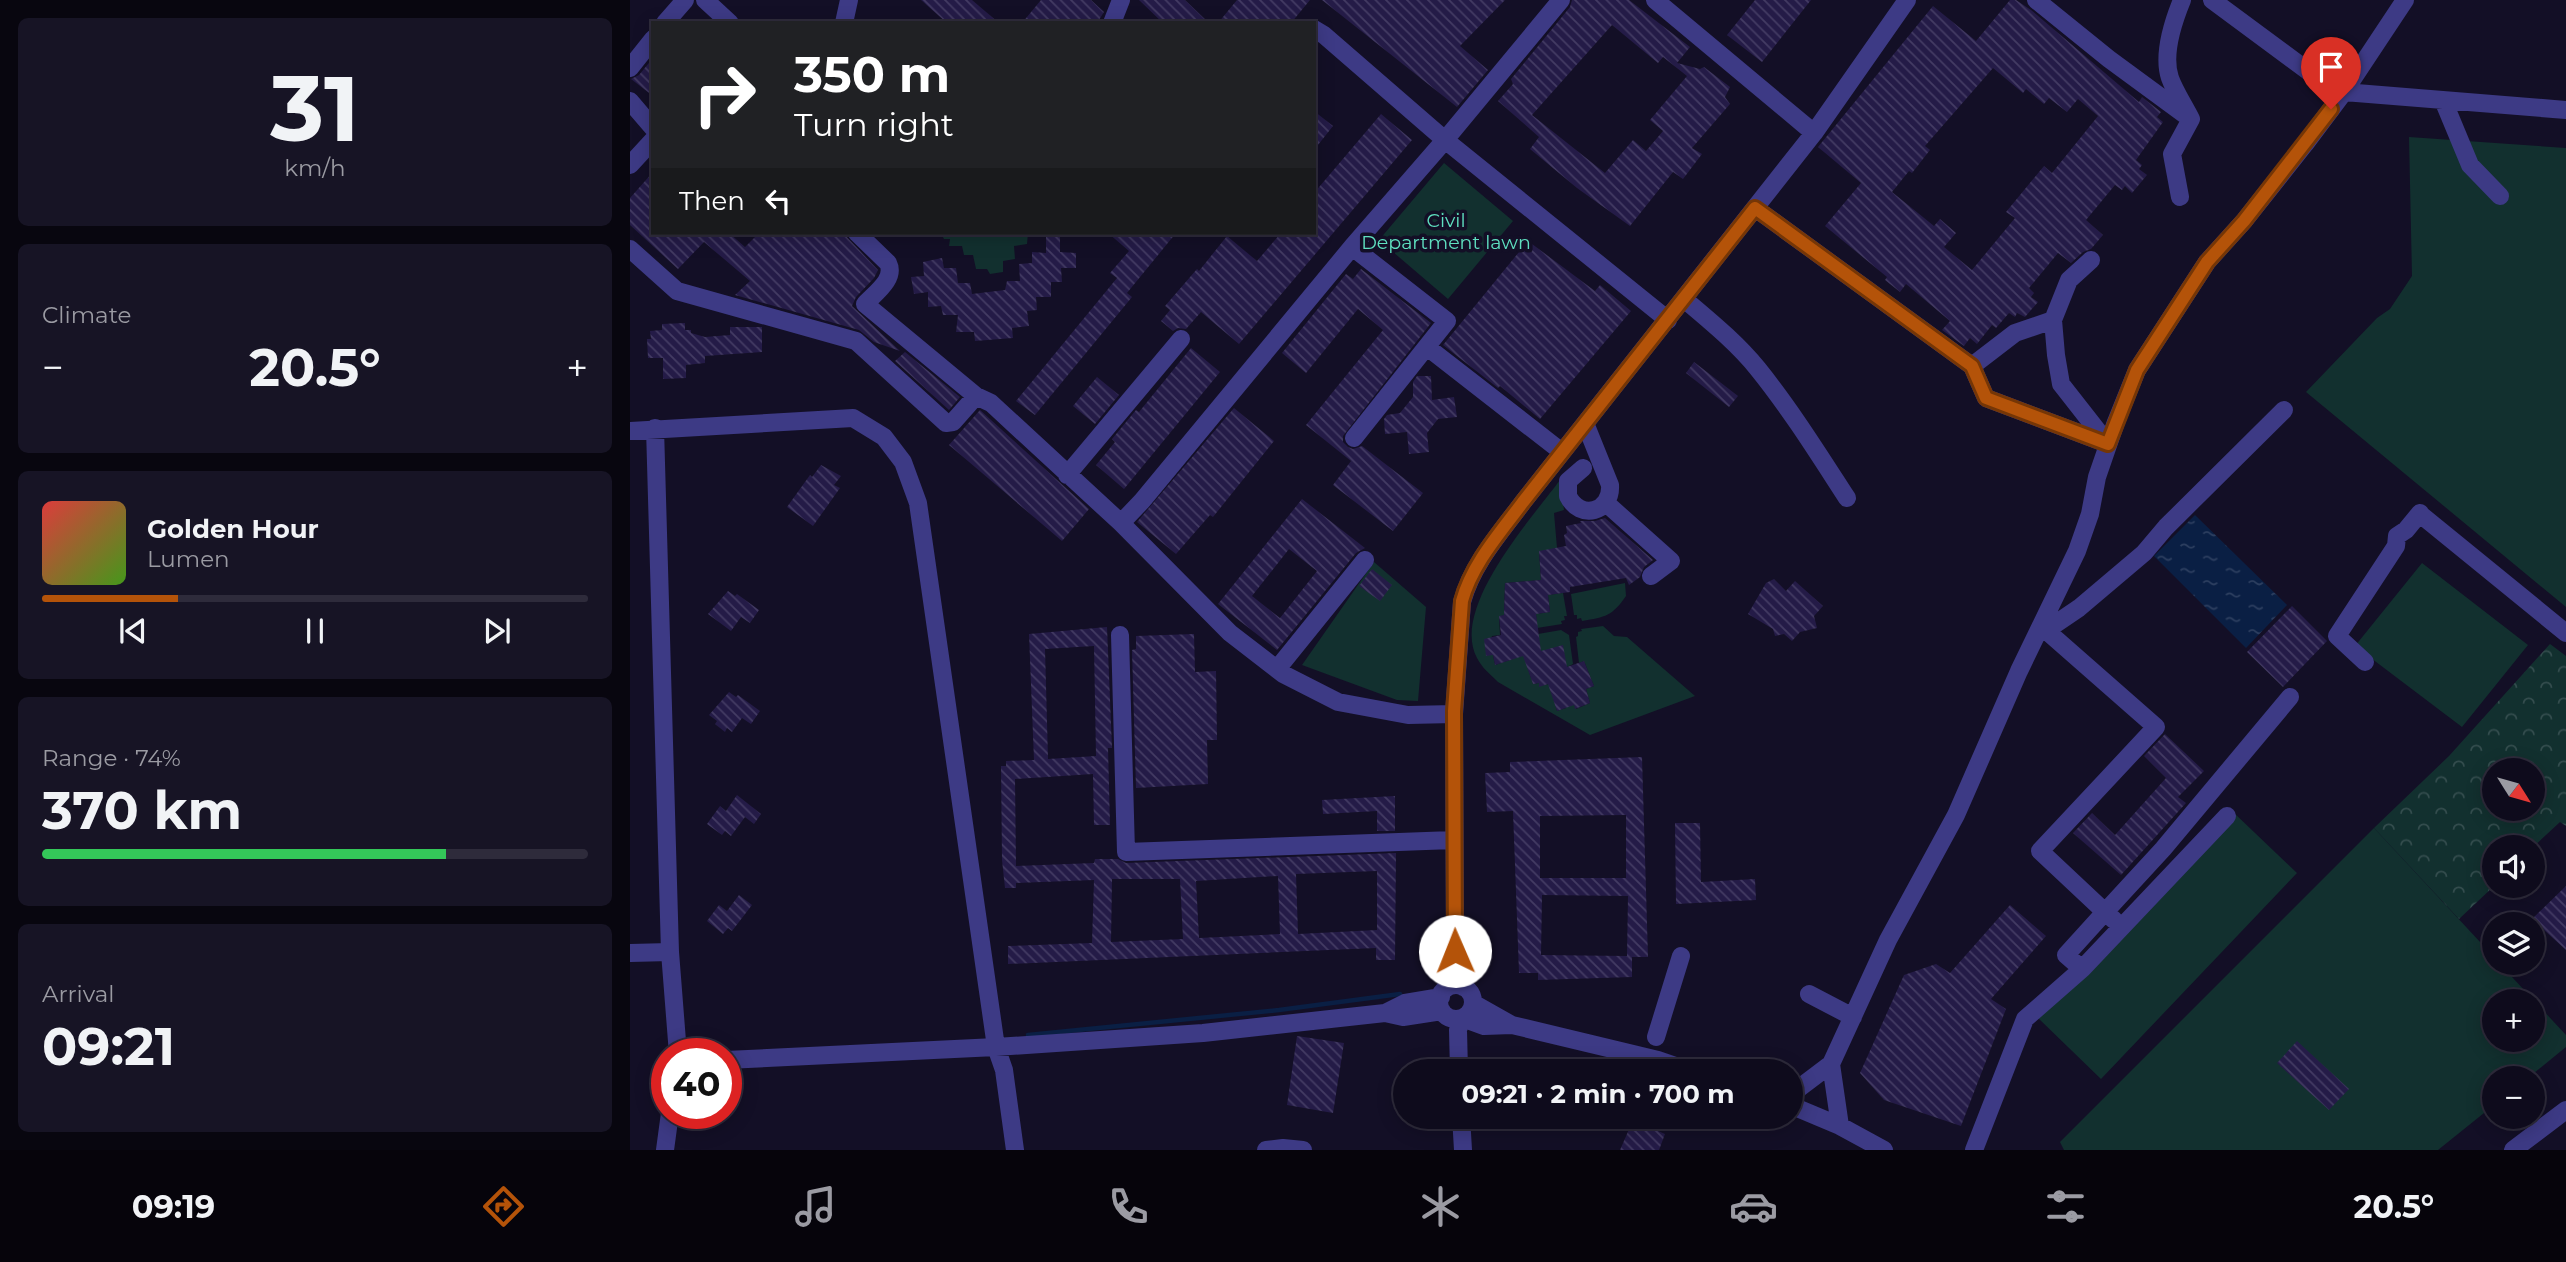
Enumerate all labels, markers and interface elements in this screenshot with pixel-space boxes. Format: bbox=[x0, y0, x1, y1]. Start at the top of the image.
pin bbox=[2301, 37, 2361, 109]
text: 350 m bbox=[794, 45, 950, 104]
icon: arrive bbox=[2312, 48, 2350, 86]
icon: right bbox=[679, 49, 770, 140]
text: 31 bbox=[270, 53, 360, 164]
text: Turn right bbox=[794, 105, 954, 144]
text: km/h bbox=[284, 154, 346, 182]
icon: left bbox=[759, 182, 797, 220]
text: Then bbox=[679, 185, 745, 217]
park label: Civil Department lawn bbox=[1361, 209, 1531, 254]
text: Climate bbox=[42, 301, 131, 329]
text: 20.5° bbox=[249, 336, 381, 399]
text: − bbox=[42, 344, 64, 391]
text: + bbox=[566, 344, 588, 391]
text: Golden Hour bbox=[147, 513, 319, 545]
text: Lumen bbox=[147, 545, 230, 573]
icon: previous bbox=[114, 612, 152, 650]
icon: pause bbox=[296, 612, 334, 650]
icon: next bbox=[478, 612, 516, 650]
text: Range · 74% bbox=[42, 744, 181, 772]
north arrow bbox=[2482, 758, 2544, 821]
map controls bbox=[2482, 758, 2545, 1129]
text: 370 km bbox=[42, 779, 242, 842]
button: sound bbox=[2482, 835, 2545, 898]
button: layers bbox=[2482, 912, 2545, 975]
position arrow bbox=[1418, 914, 1492, 988]
text: Arrival bbox=[42, 980, 115, 1008]
button: + bbox=[2482, 989, 2545, 1052]
text: 09:21 bbox=[42, 1015, 175, 1078]
speed limit sign: 40 bbox=[651, 1038, 742, 1129]
button: − bbox=[2482, 1066, 2545, 1129]
text: 09:21 · 2 min · 700 m bbox=[1461, 1078, 1735, 1110]
icon: directions bbox=[479, 1182, 528, 1231]
icon: music bbox=[791, 1182, 840, 1231]
icon: phone bbox=[1104, 1182, 1153, 1231]
icon: climate bbox=[1416, 1182, 1465, 1231]
icon: car bbox=[1729, 1182, 1778, 1231]
icon: filters bbox=[2041, 1182, 2090, 1231]
text: 09:19 bbox=[132, 1187, 215, 1226]
text: 20.5° bbox=[2353, 1187, 2434, 1226]

